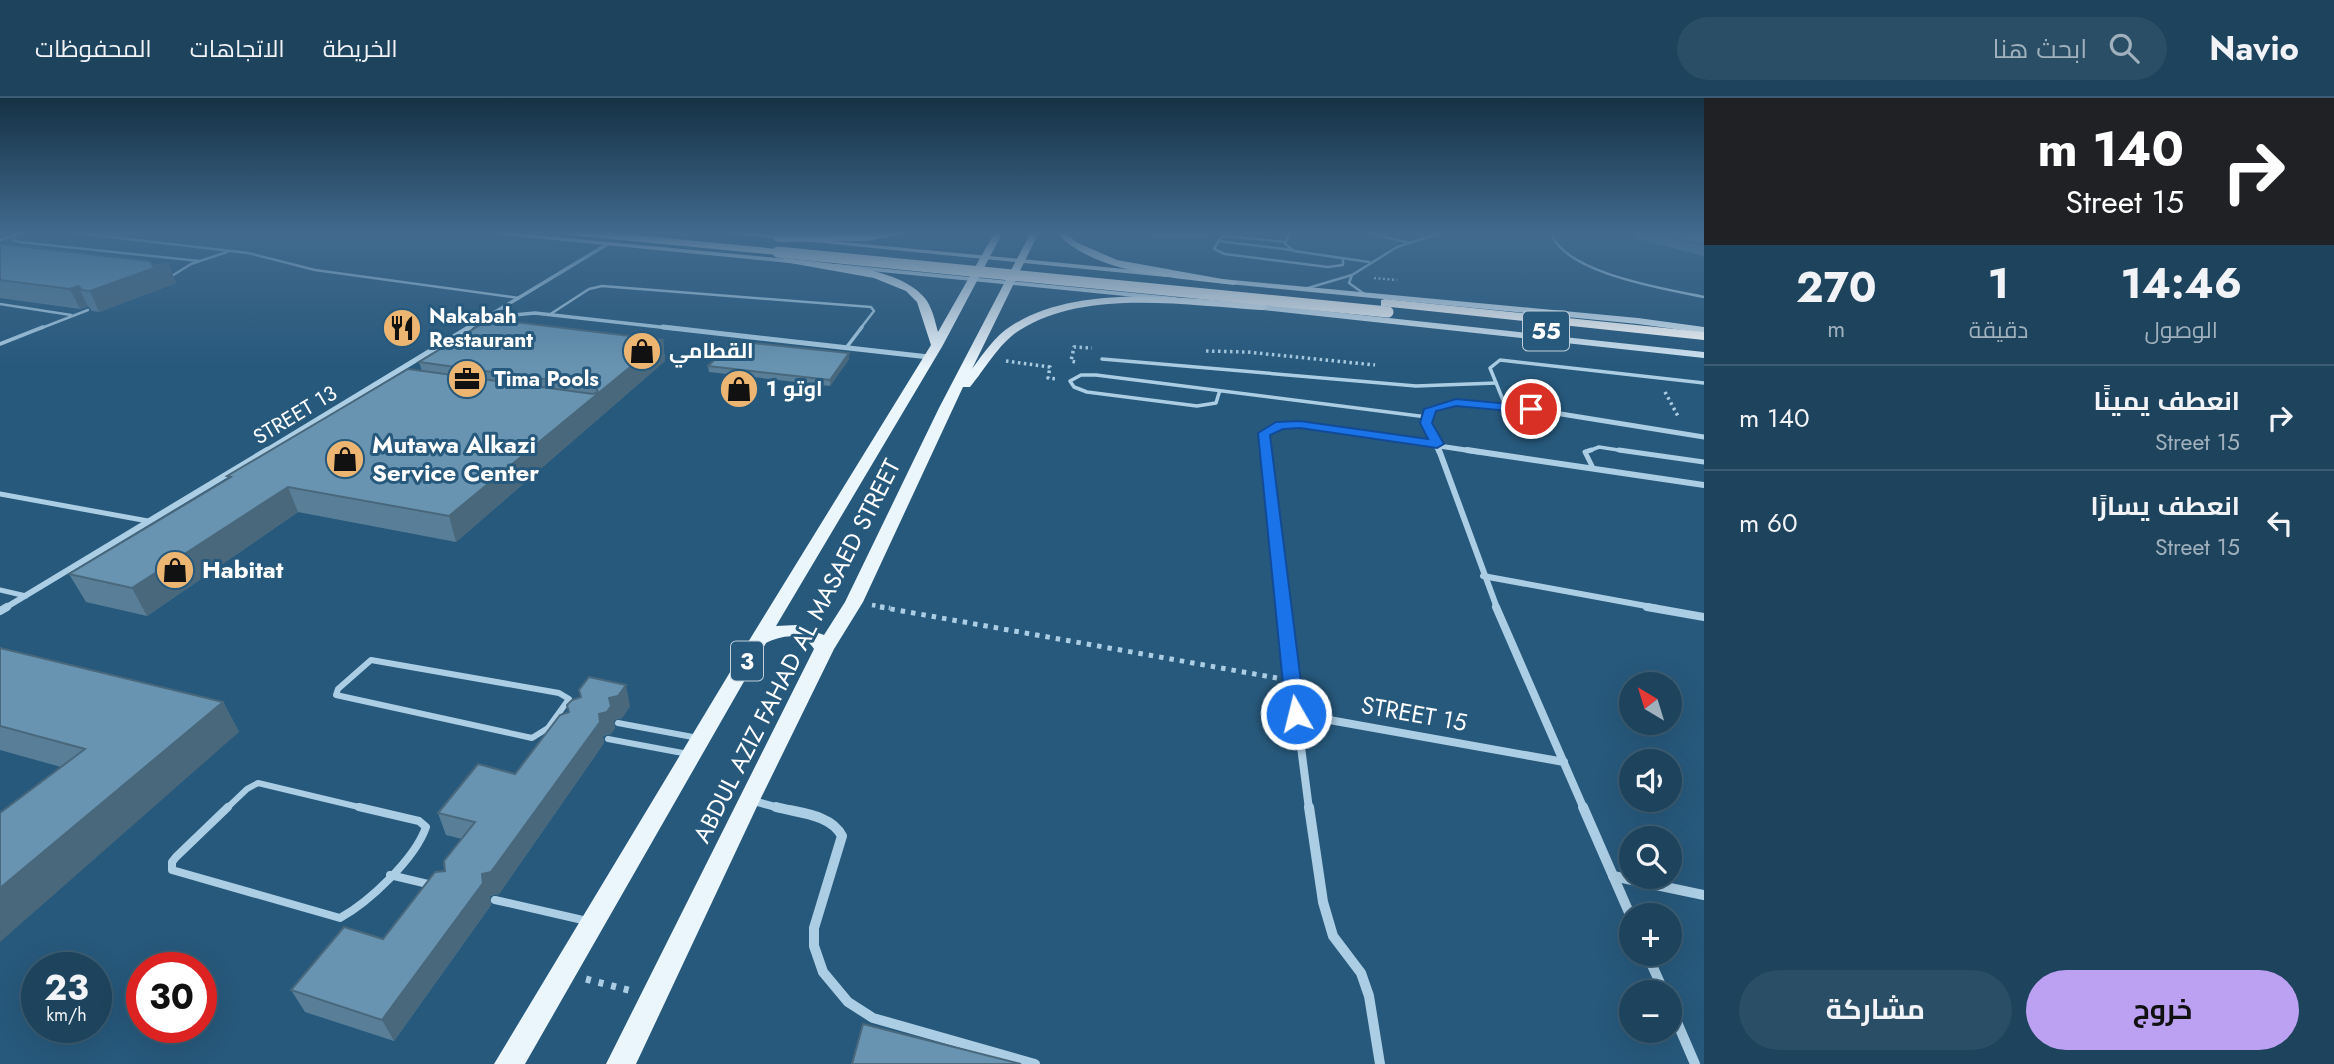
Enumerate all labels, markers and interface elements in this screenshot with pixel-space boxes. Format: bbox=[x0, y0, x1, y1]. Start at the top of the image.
search box bbox=[1677, 17, 2167, 80]
text: Navio bbox=[2209, 25, 2299, 72]
icon: search bbox=[2105, 29, 2143, 67]
text: ابحث هنا bbox=[1993, 30, 2087, 68]
text: المحفوظات bbox=[35, 31, 152, 66]
text: الاتجاهات bbox=[190, 31, 285, 66]
text: الخريطة bbox=[323, 31, 398, 66]
text: 140 m bbox=[2038, 114, 2184, 184]
icon: right bbox=[2208, 126, 2299, 217]
text: Street 15 bbox=[2066, 179, 2184, 225]
text: 1 bbox=[1988, 253, 2009, 314]
text: 14:46 bbox=[2120, 253, 2242, 314]
text: 270 bbox=[1796, 257, 1877, 318]
place label: Nakabah Restaurant bbox=[429, 301, 533, 355]
restaurant icon: Nakabah Restaurant bbox=[381, 307, 423, 349]
road number: 55 bbox=[1523, 312, 1569, 350]
text: m bbox=[1827, 312, 1845, 346]
text: دقيقة bbox=[1969, 313, 2028, 347]
text: الوصول bbox=[2145, 313, 2218, 347]
shop icon: القطامي bbox=[621, 330, 663, 372]
place label: القطامي bbox=[669, 336, 754, 368]
office icon: Tima Pools bbox=[446, 358, 488, 400]
place label: Tima Pools bbox=[494, 364, 599, 394]
shop icon: اوتو 1 bbox=[718, 368, 760, 410]
place label: اوتو 1 bbox=[766, 374, 822, 404]
street label: STREET 13 bbox=[247, 378, 343, 452]
pin bbox=[1501, 379, 1561, 439]
text: انعطف يمينًا bbox=[2094, 382, 2240, 420]
icon: arrive bbox=[1512, 390, 1550, 428]
text: 140 m bbox=[1739, 399, 1810, 437]
icon: right bbox=[2261, 399, 2299, 437]
text: Street 15 bbox=[2155, 425, 2240, 459]
place label: Mutawa Alkazi Service Center bbox=[372, 427, 539, 490]
shop icon: Mutawa Alkazi Service Center bbox=[324, 438, 366, 480]
street label: ABDUL AZIZ FAHAD AL MASAED STREET bbox=[684, 453, 909, 849]
text: انعطف يسارًا bbox=[2090, 487, 2240, 525]
text: 60 m bbox=[1739, 504, 1798, 542]
icon: left bbox=[2261, 504, 2299, 542]
text: Street 15 bbox=[2155, 530, 2240, 564]
shop icon: Habitat bbox=[154, 549, 196, 591]
place label: Habitat bbox=[202, 552, 284, 587]
road number: 3 bbox=[731, 642, 763, 680]
north arrow bbox=[1619, 672, 1682, 735]
map controls bbox=[1619, 672, 1682, 1043]
position arrow bbox=[1259, 677, 1333, 751]
street label: STREET 15 bbox=[1358, 687, 1470, 740]
button: sound bbox=[1619, 749, 1682, 812]
button: search bbox=[1619, 826, 1682, 889]
button: + bbox=[1619, 903, 1682, 966]
speed limit sign: 30 bbox=[126, 952, 217, 1043]
text: 23 bbox=[44, 963, 89, 1013]
button: مشاركة bbox=[1739, 970, 2012, 1050]
button: خروج bbox=[2026, 970, 2299, 1050]
button: − bbox=[1619, 980, 1682, 1043]
text: km/h bbox=[46, 1002, 87, 1028]

